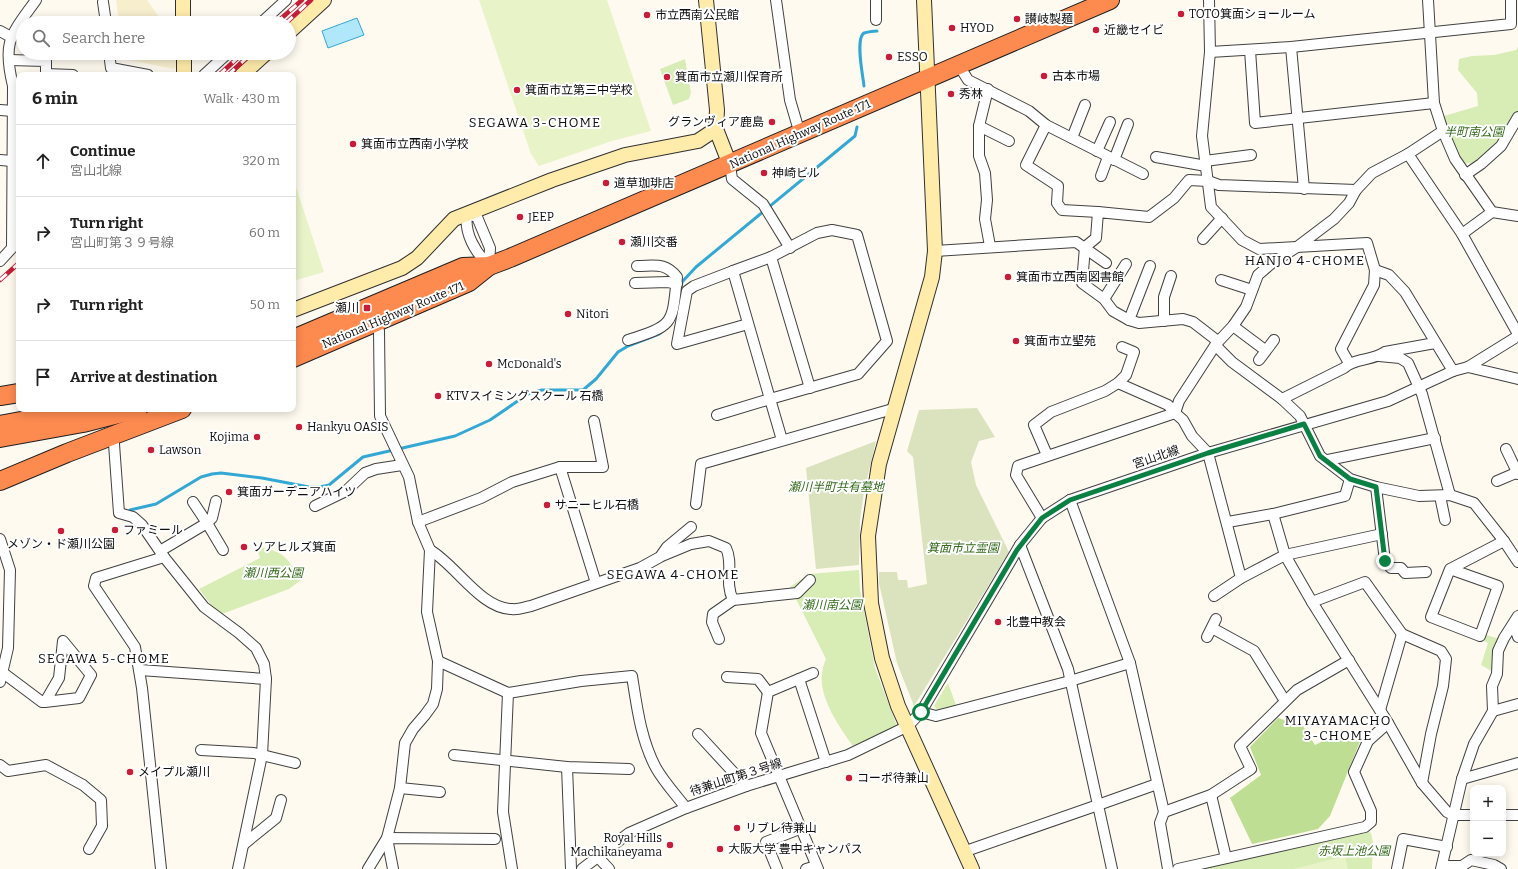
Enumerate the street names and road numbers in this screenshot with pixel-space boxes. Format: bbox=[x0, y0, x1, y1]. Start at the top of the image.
street label: National Highway Route 171 bbox=[727, 96, 873, 171]
street label: National Highway Route 171 bbox=[320, 279, 466, 351]
street label: 宮山北線 bbox=[1131, 443, 1181, 471]
street label: 待兼山町第３号線 bbox=[688, 756, 784, 798]

